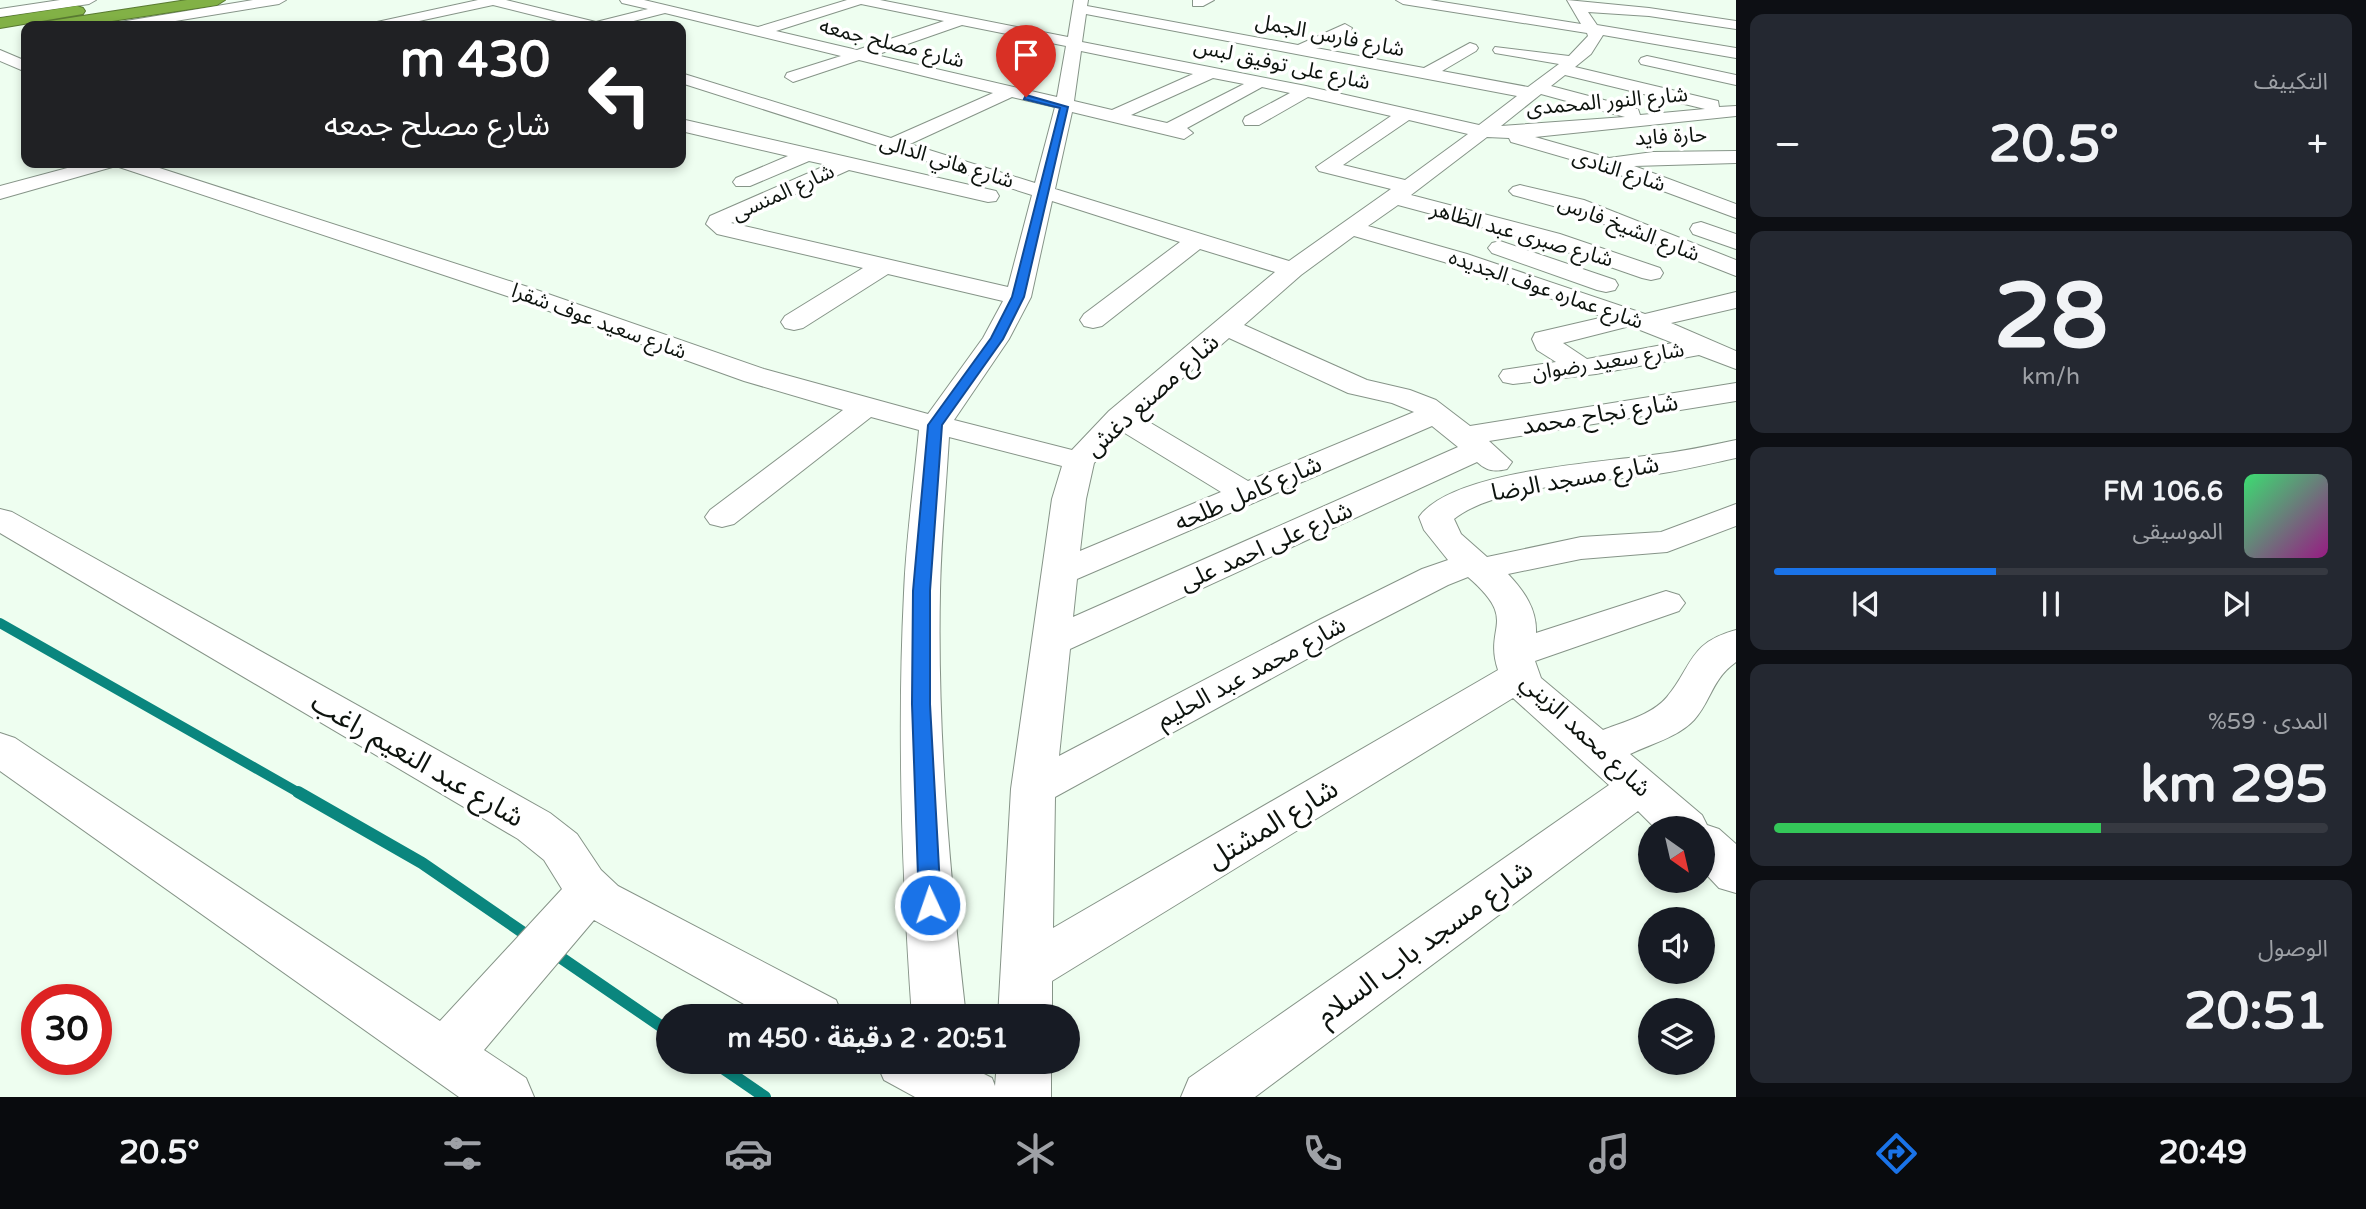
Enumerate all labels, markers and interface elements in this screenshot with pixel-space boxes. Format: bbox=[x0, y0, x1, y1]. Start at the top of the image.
street label: شارع فارس الجمل bbox=[1253, 9, 1406, 64]
street label: شارع مصلح جمعه bbox=[816, 13, 967, 76]
pin bbox=[996, 25, 1056, 97]
text: 430 m bbox=[400, 31, 550, 90]
street label: شارع على توفيق لبس bbox=[1191, 34, 1372, 97]
icon: arrive bbox=[1007, 36, 1045, 74]
icon: left bbox=[574, 49, 665, 140]
text: التكييف bbox=[2254, 68, 2328, 96]
street label: شارع النور المحمدى bbox=[1525, 82, 1689, 123]
text: شارع مصلح جمعه bbox=[324, 106, 550, 144]
text: 20.5° bbox=[1989, 113, 2119, 176]
street label: حارة فايد bbox=[1634, 122, 1708, 151]
text: − bbox=[1774, 122, 1801, 168]
text: + bbox=[2307, 122, 2328, 168]
street label: شارع هاني الدالى bbox=[876, 129, 1017, 196]
street label: شارع النادى bbox=[1569, 144, 1668, 199]
street label: شارع المنسى bbox=[728, 159, 839, 228]
street label: شارع الشيخ فارس bbox=[1554, 190, 1703, 269]
street label: شارع صبرى عبد الظاهر bbox=[1426, 196, 1616, 274]
street label: شارع عماره عوف الجديده bbox=[1445, 245, 1646, 336]
text: 28 bbox=[1994, 262, 2108, 372]
street label: شارع سعيد عوف شقرا bbox=[507, 278, 690, 367]
street label: شارع مصنع دغش bbox=[1080, 328, 1226, 464]
street label: شارع سعيد رضوان bbox=[1530, 337, 1686, 388]
text: km/h bbox=[2022, 363, 2080, 391]
street label: شارع نجاح محمد bbox=[1520, 388, 1681, 443]
street label: شارع مسجد الرضا bbox=[1489, 449, 1662, 509]
street label: شارع كامل طلحه bbox=[1170, 450, 1327, 539]
text: 106.6 FM bbox=[2103, 476, 2223, 507]
street label: شارع على احمد على bbox=[1175, 495, 1358, 599]
text: الموسيقى bbox=[2132, 518, 2223, 546]
icon: previous bbox=[1847, 585, 1885, 623]
icon: pause bbox=[2032, 585, 2070, 623]
icon: next bbox=[2217, 585, 2255, 623]
street label: شارع محمد عبد الحليم bbox=[1152, 610, 1352, 736]
street label: شارع محمد الزيني bbox=[1512, 668, 1657, 806]
street label: شارع عبد النعيم راغب bbox=[303, 685, 530, 838]
text: المدى · 59% bbox=[2208, 708, 2328, 736]
text: 295 km bbox=[2140, 753, 2328, 816]
street label: شارع المشتل bbox=[1201, 772, 1346, 879]
north arrow bbox=[1638, 816, 1715, 892]
map controls bbox=[1638, 816, 1715, 1075]
street label: شارع مسجد باب السلام bbox=[1310, 853, 1541, 1035]
position arrow bbox=[893, 868, 967, 942]
button: sound bbox=[1638, 907, 1715, 984]
text: الوصول bbox=[2258, 935, 2328, 963]
text: 20:51 bbox=[2184, 980, 2328, 1043]
speed limit sign: 30 bbox=[21, 984, 112, 1075]
button: layers bbox=[1638, 998, 1715, 1075]
text: 20:51 · 2 دقيقة · 450 m bbox=[728, 1023, 1008, 1054]
icon: filters bbox=[438, 1129, 487, 1178]
icon: car bbox=[724, 1129, 773, 1178]
icon: climate bbox=[1011, 1129, 1060, 1178]
icon: phone bbox=[1298, 1129, 1347, 1178]
icon: music bbox=[1585, 1129, 1634, 1178]
icon: directions bbox=[1872, 1129, 1921, 1178]
text: 20.5° bbox=[119, 1134, 200, 1172]
text: 20:49 bbox=[2158, 1134, 2247, 1172]

